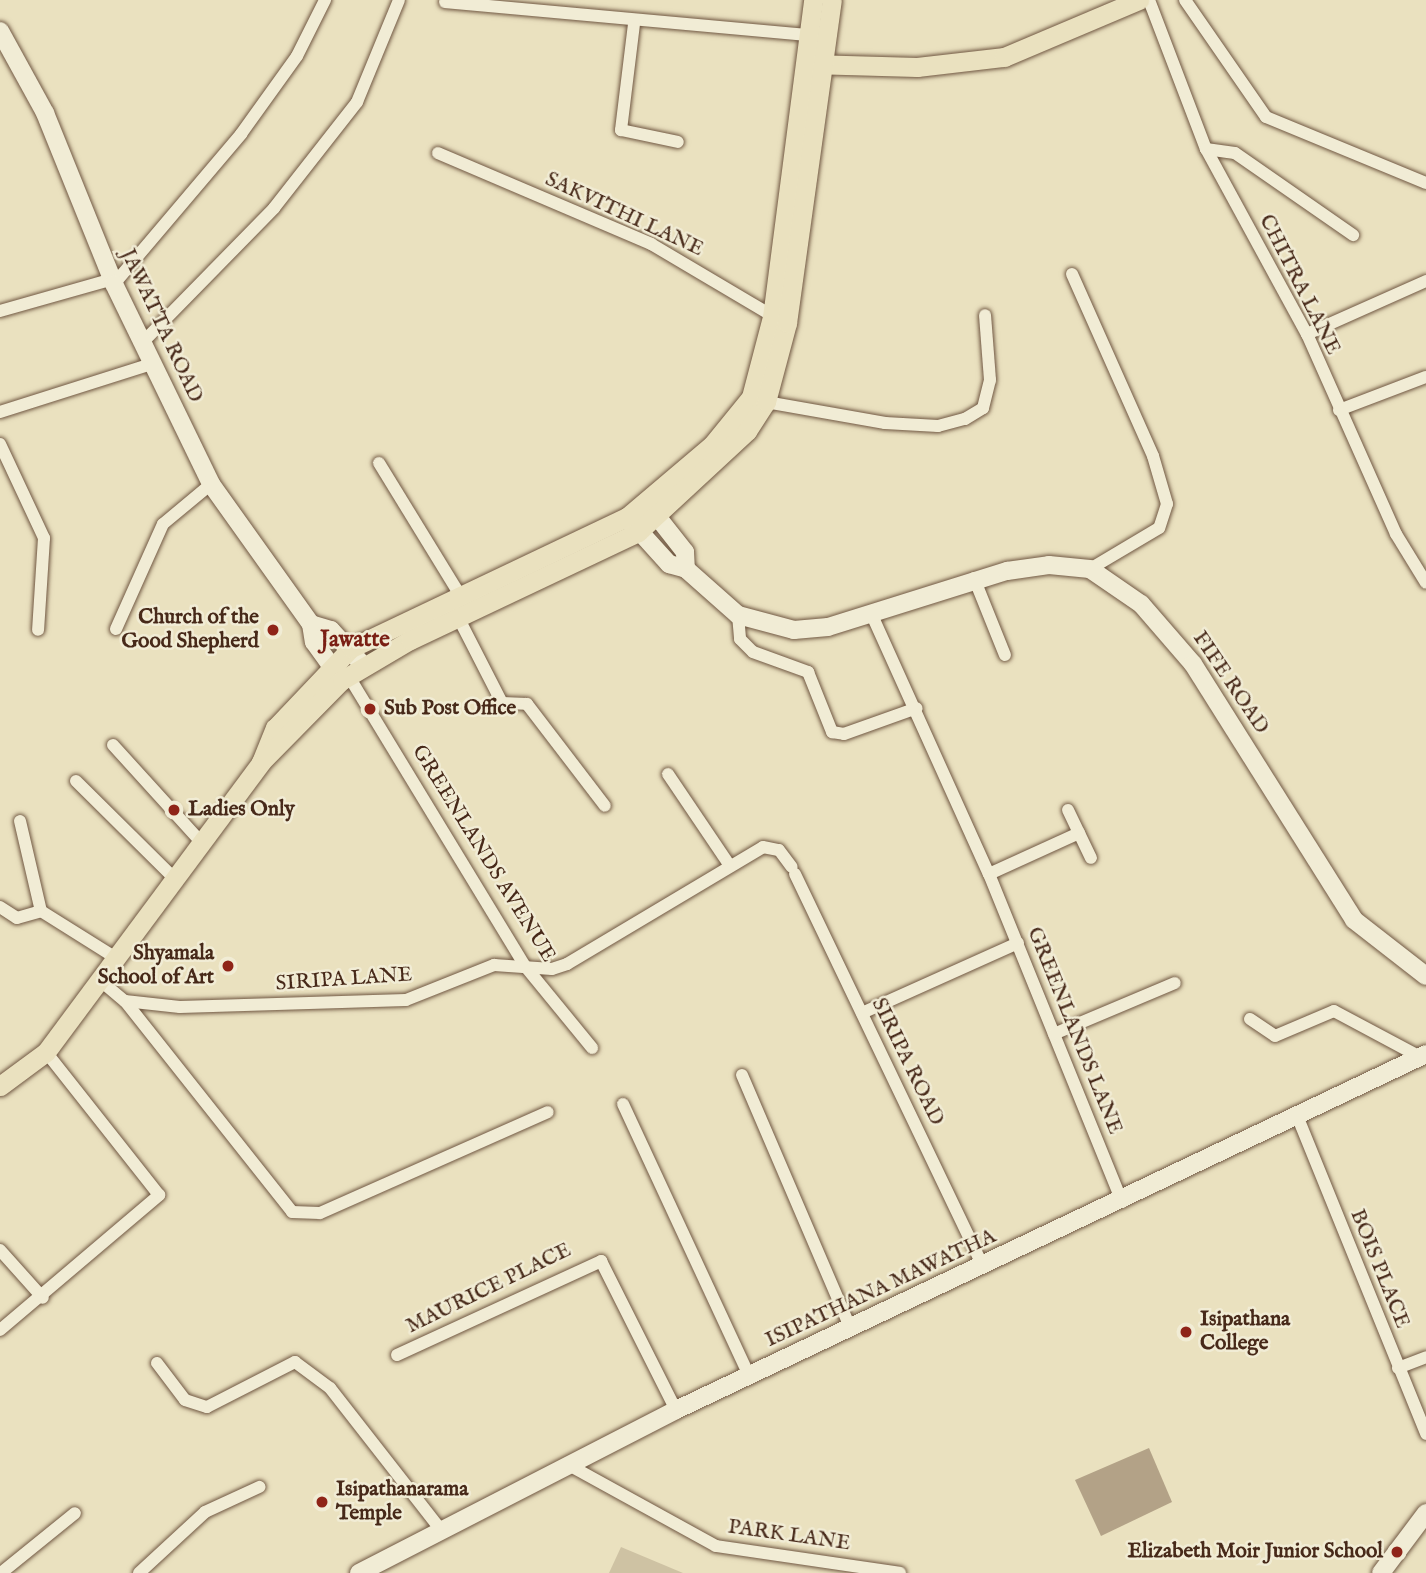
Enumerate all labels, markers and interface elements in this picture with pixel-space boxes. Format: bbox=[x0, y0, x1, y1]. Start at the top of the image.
street label: SAKVITHI LANE bbox=[541, 167, 707, 263]
street label: CHITRA LANE bbox=[1253, 211, 1345, 359]
street label: JAWATTA ROAD bbox=[114, 245, 208, 407]
place label: Church of the Good Shepherd bbox=[121, 605, 259, 655]
marker: Church of the Good Shepherd bbox=[265, 622, 281, 638]
district label: Jawatte bbox=[320, 626, 390, 654]
street label: FIFE ROAD bbox=[1186, 627, 1274, 739]
place label: Sub Post Office bbox=[384, 696, 516, 722]
marker: Sub Post Office bbox=[362, 701, 378, 717]
street label: GREENLANDS AVENUE bbox=[406, 741, 560, 967]
place label: Ladies Only bbox=[188, 797, 295, 823]
marker: Ladies Only bbox=[166, 802, 182, 818]
street label: GREENLANDS LANE bbox=[1021, 924, 1127, 1138]
place label: Shyamala School of Art bbox=[98, 941, 214, 991]
marker: Shyamala School of Art bbox=[220, 958, 236, 974]
street label: SIRIPA LANE bbox=[275, 963, 413, 997]
street label: SIRIPA ROAD bbox=[865, 994, 949, 1130]
street label: BOIS PLACE bbox=[1344, 1206, 1414, 1332]
street label: ISIPATHANA MAWATHA bbox=[762, 1224, 1000, 1354]
street label: MAURICE PLACE bbox=[402, 1238, 576, 1340]
place label: Isipathana College bbox=[1200, 1307, 1290, 1357]
marker: Isipathana College bbox=[1178, 1324, 1194, 1340]
place label: Isipathanarama Temple bbox=[336, 1477, 468, 1527]
marker: Isipathanarama Temple bbox=[314, 1494, 330, 1510]
street label: PARK LANE bbox=[726, 1515, 852, 1557]
place label: Elizabeth Moir Junior School bbox=[1127, 1539, 1383, 1565]
marker: Elizabeth Moir Junior School bbox=[1389, 1544, 1405, 1560]

